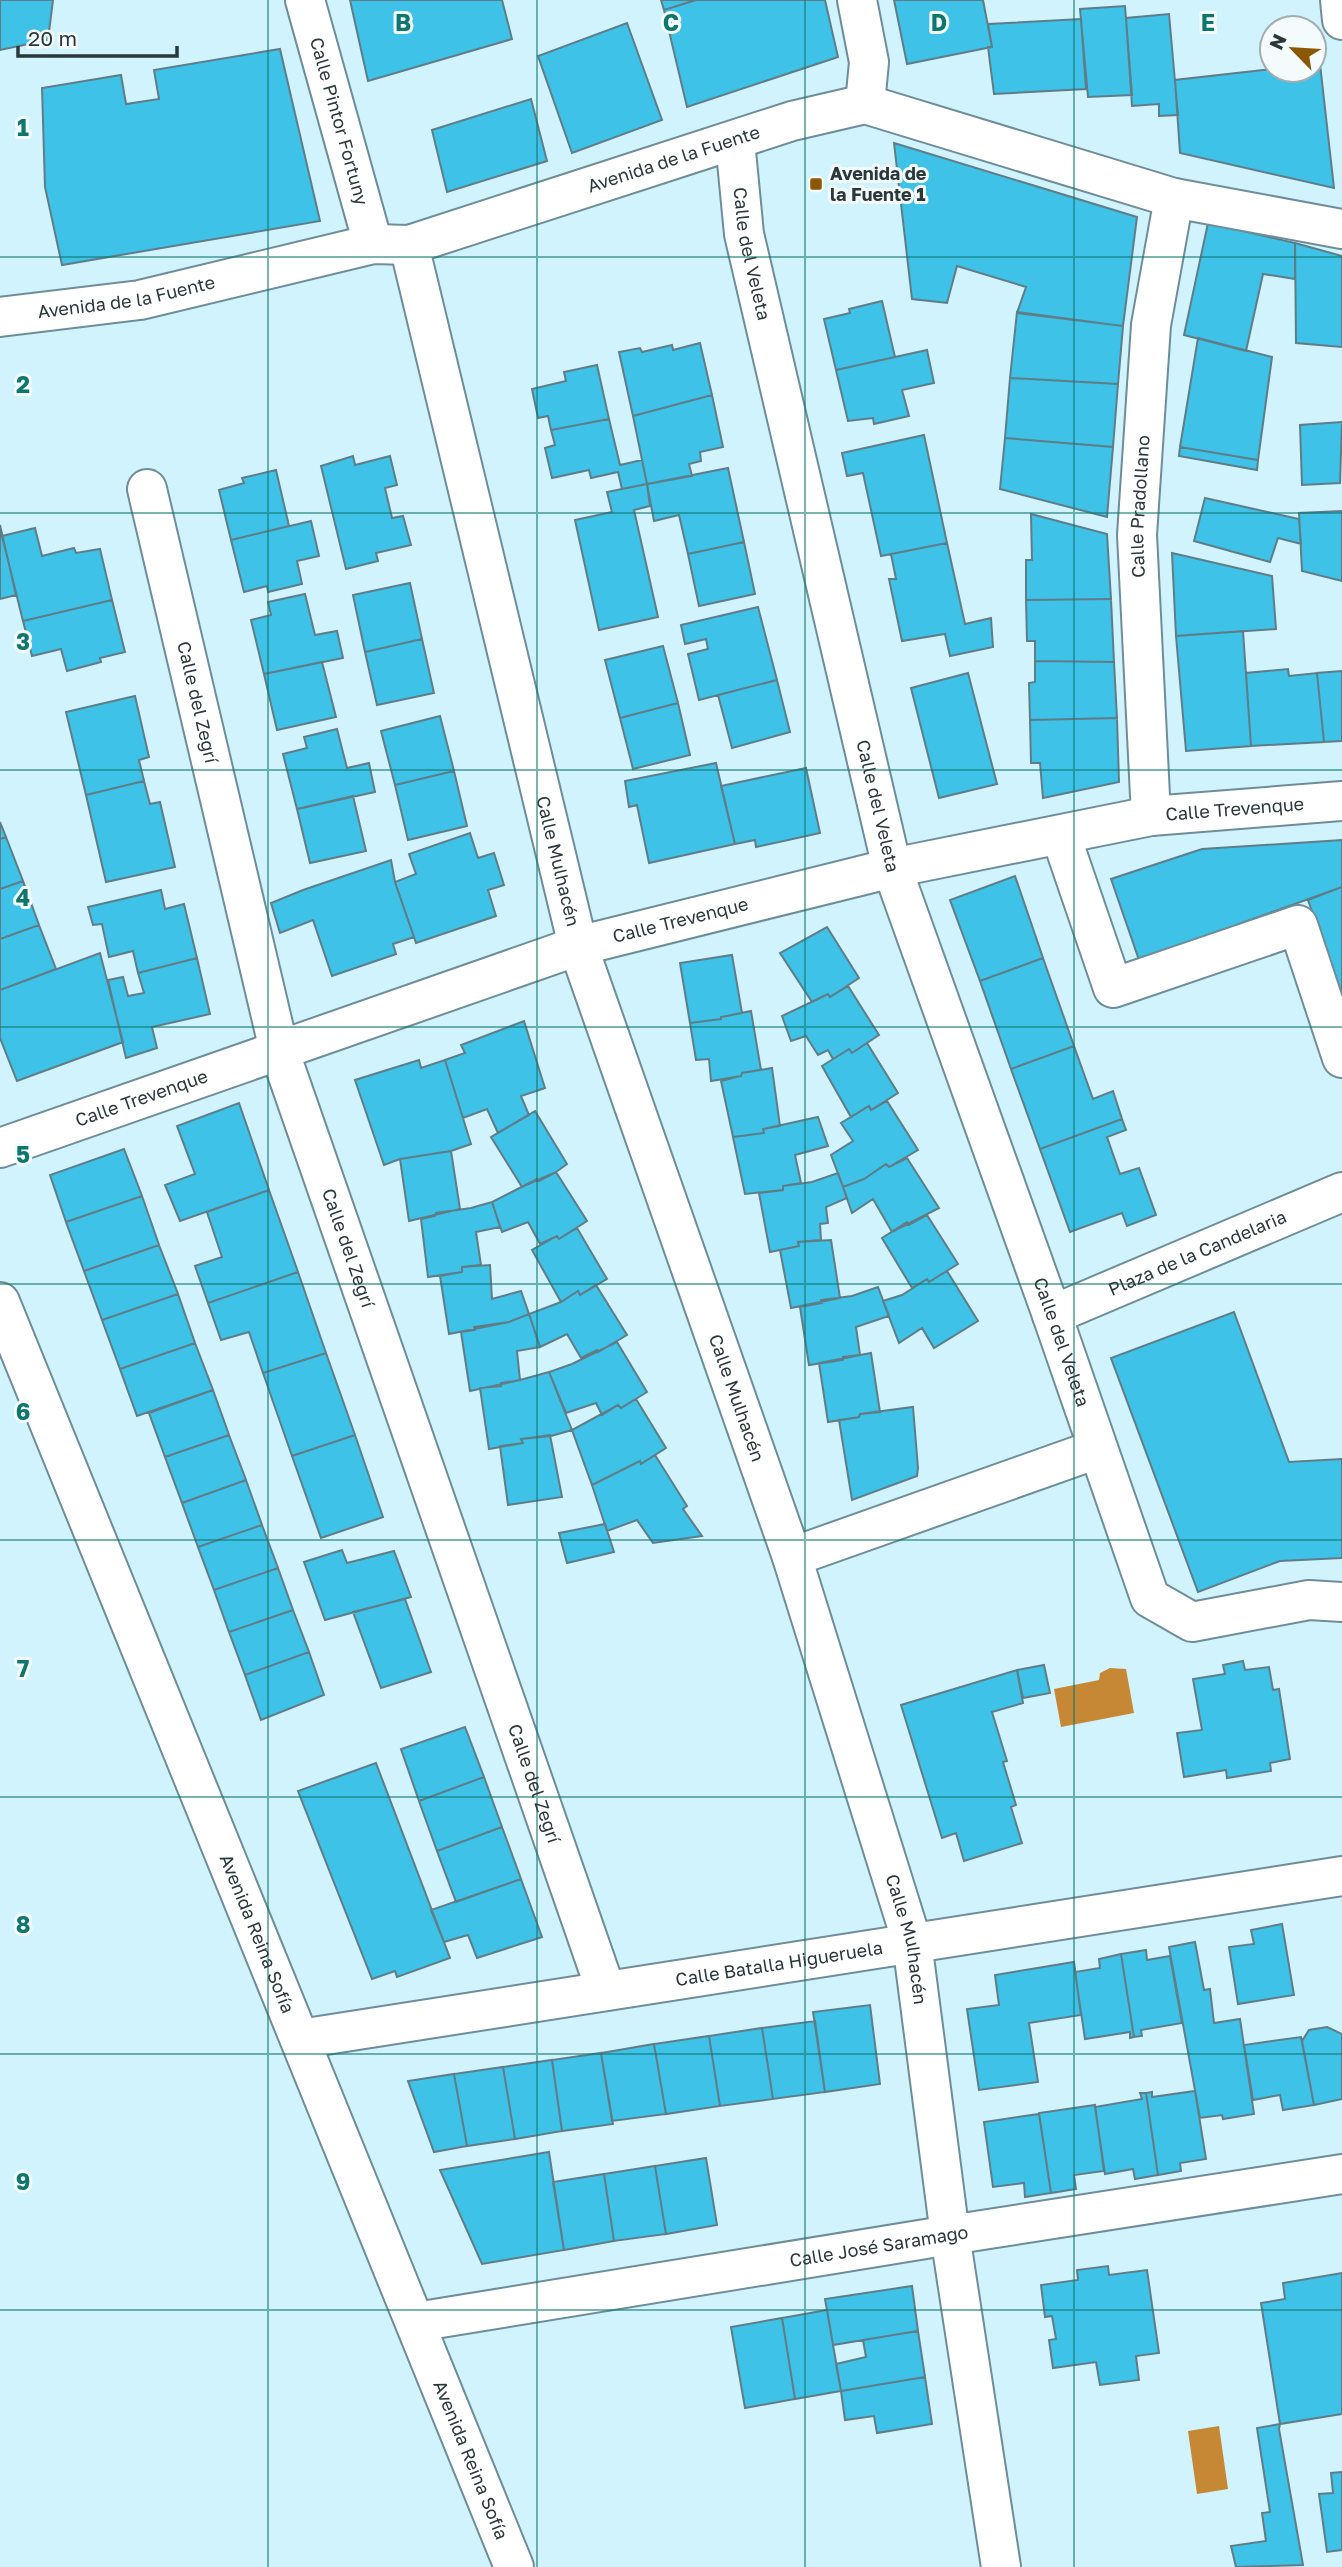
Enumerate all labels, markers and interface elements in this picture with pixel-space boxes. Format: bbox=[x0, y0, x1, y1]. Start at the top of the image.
text: B bbox=[395, 8, 411, 36]
text: C bbox=[663, 8, 679, 36]
text: D bbox=[931, 8, 947, 36]
text: E bbox=[1201, 8, 1215, 36]
scale bar bbox=[18, 14, 177, 58]
north arrow bbox=[1258, 14, 1328, 84]
text: 20 m bbox=[28, 25, 77, 51]
text: N bbox=[1264, 30, 1291, 53]
street label: Calle Pintor Fortuny bbox=[306, 35, 374, 208]
text: 1 bbox=[17, 113, 29, 141]
street label: Avenida de la Fuente bbox=[585, 120, 762, 196]
place label: Avenida de la Fuente 1 bbox=[830, 162, 927, 205]
marker: Avenida de la Fuente 1 bbox=[808, 176, 824, 192]
street label: Calle del Veleta bbox=[730, 186, 776, 322]
street label: Avenida de la Fuente bbox=[36, 270, 217, 322]
text: 2 bbox=[16, 370, 30, 398]
street label: Calle Pradollano bbox=[1125, 434, 1154, 578]
text: 3 bbox=[16, 627, 30, 655]
street label: Calle del Zegrí bbox=[173, 639, 223, 766]
street label: Calle del Veleta bbox=[852, 738, 905, 874]
street label: Calle Trevenque bbox=[1165, 792, 1305, 825]
street label: Calle Mulhacén bbox=[532, 794, 585, 929]
text: 4 bbox=[16, 883, 30, 911]
street label: Calle Trevenque bbox=[610, 892, 750, 947]
street label: Calle Trevenque bbox=[72, 1064, 210, 1131]
text: 5 bbox=[16, 1140, 30, 1168]
street label: Calle del Zegrí bbox=[318, 1185, 380, 1311]
street label: Plaza de la Candelaria bbox=[1105, 1205, 1289, 1300]
street label: Calle del Veleta bbox=[1029, 1274, 1095, 1409]
street label: Calle Mulhacén bbox=[705, 1331, 770, 1464]
text: 6 bbox=[16, 1397, 30, 1425]
text: 7 bbox=[17, 1654, 29, 1682]
street label: Calle del Zegrí bbox=[504, 1721, 566, 1847]
street label: Avenida Reina Sofía bbox=[216, 1851, 300, 2016]
street label: Calle Mulhacén bbox=[881, 1871, 932, 2006]
text: 8 bbox=[16, 1910, 30, 1938]
street label: Calle Batalla Higueruela bbox=[674, 1936, 884, 1990]
text: 9 bbox=[16, 2167, 30, 2195]
street label: Calle José Saramago bbox=[788, 2220, 970, 2271]
street label: Avenida Reina Sofía bbox=[429, 2377, 514, 2542]

